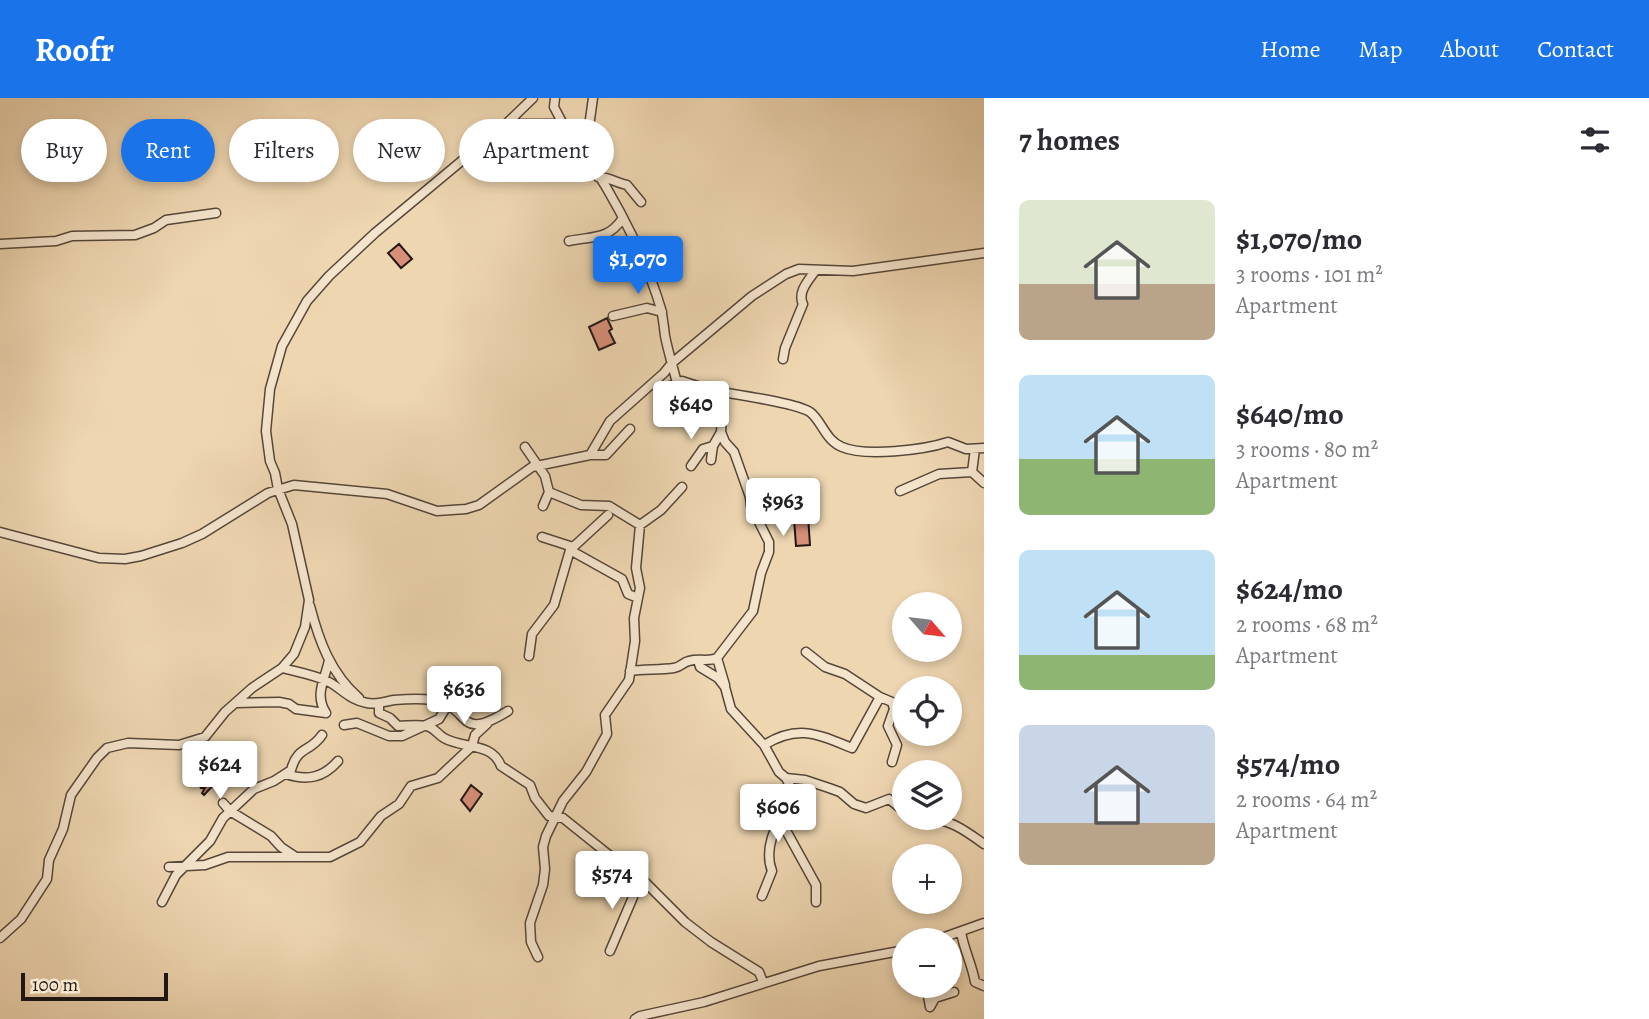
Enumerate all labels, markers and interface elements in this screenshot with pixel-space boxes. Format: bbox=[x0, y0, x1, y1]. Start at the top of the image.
text: Roofr bbox=[35, 27, 114, 72]
text: Home bbox=[1260, 33, 1321, 65]
text: Map bbox=[1359, 33, 1403, 65]
text: About bbox=[1441, 33, 1499, 65]
text: Contact bbox=[1537, 33, 1614, 65]
chip: Buy bbox=[21, 119, 107, 182]
chip: Rent bbox=[121, 119, 215, 182]
chip: Filters bbox=[229, 119, 339, 182]
chip: New bbox=[353, 119, 445, 182]
chip: Apartment bbox=[459, 119, 614, 182]
text: 7 homes bbox=[1019, 120, 1120, 160]
icon: filters bbox=[1576, 121, 1614, 159]
text: $1,070/mo bbox=[1236, 219, 1362, 259]
icon: home bbox=[1075, 228, 1159, 312]
pin: $1,070 bbox=[581, 236, 695, 296]
text: $1,070 bbox=[609, 243, 667, 274]
text: 3 rooms · 101 m² bbox=[1236, 259, 1383, 290]
text: Apartment bbox=[1236, 290, 1338, 321]
pin: $640 bbox=[650, 382, 732, 441]
text: $640 bbox=[669, 388, 713, 419]
text: $640/mo bbox=[1236, 394, 1344, 434]
icon: home bbox=[1075, 403, 1159, 487]
text: 3 rooms · 80 m² bbox=[1236, 434, 1378, 465]
text: Apartment bbox=[1236, 465, 1338, 496]
pin: $963 bbox=[742, 478, 824, 538]
text: $963 bbox=[762, 485, 804, 516]
text: $624/mo bbox=[1236, 569, 1343, 609]
icon: home bbox=[1075, 578, 1159, 662]
north arrow bbox=[892, 592, 962, 662]
map controls bbox=[892, 592, 962, 998]
text: 2 rooms · 68 m² bbox=[1236, 609, 1378, 640]
text: Apartment bbox=[1236, 640, 1338, 671]
pin: $636 bbox=[423, 666, 505, 726]
text: $636 bbox=[443, 673, 485, 704]
button: locate bbox=[892, 676, 962, 746]
pin: $624 bbox=[179, 742, 261, 801]
text: $574/mo bbox=[1236, 744, 1340, 784]
text: $624 bbox=[198, 748, 242, 779]
icon: home bbox=[1075, 753, 1159, 837]
button: layers bbox=[892, 760, 962, 830]
pin: $606 bbox=[737, 784, 819, 844]
text: 2 rooms · 64 m² bbox=[1236, 784, 1377, 815]
text: $606 bbox=[756, 791, 800, 822]
text: Apartment bbox=[1236, 815, 1338, 846]
button: + bbox=[892, 844, 962, 914]
pin: $574 bbox=[571, 852, 653, 911]
text: $574 bbox=[591, 858, 633, 889]
button: − bbox=[892, 928, 962, 998]
scale bar bbox=[21, 970, 168, 1002]
text: 100 m bbox=[32, 972, 78, 998]

